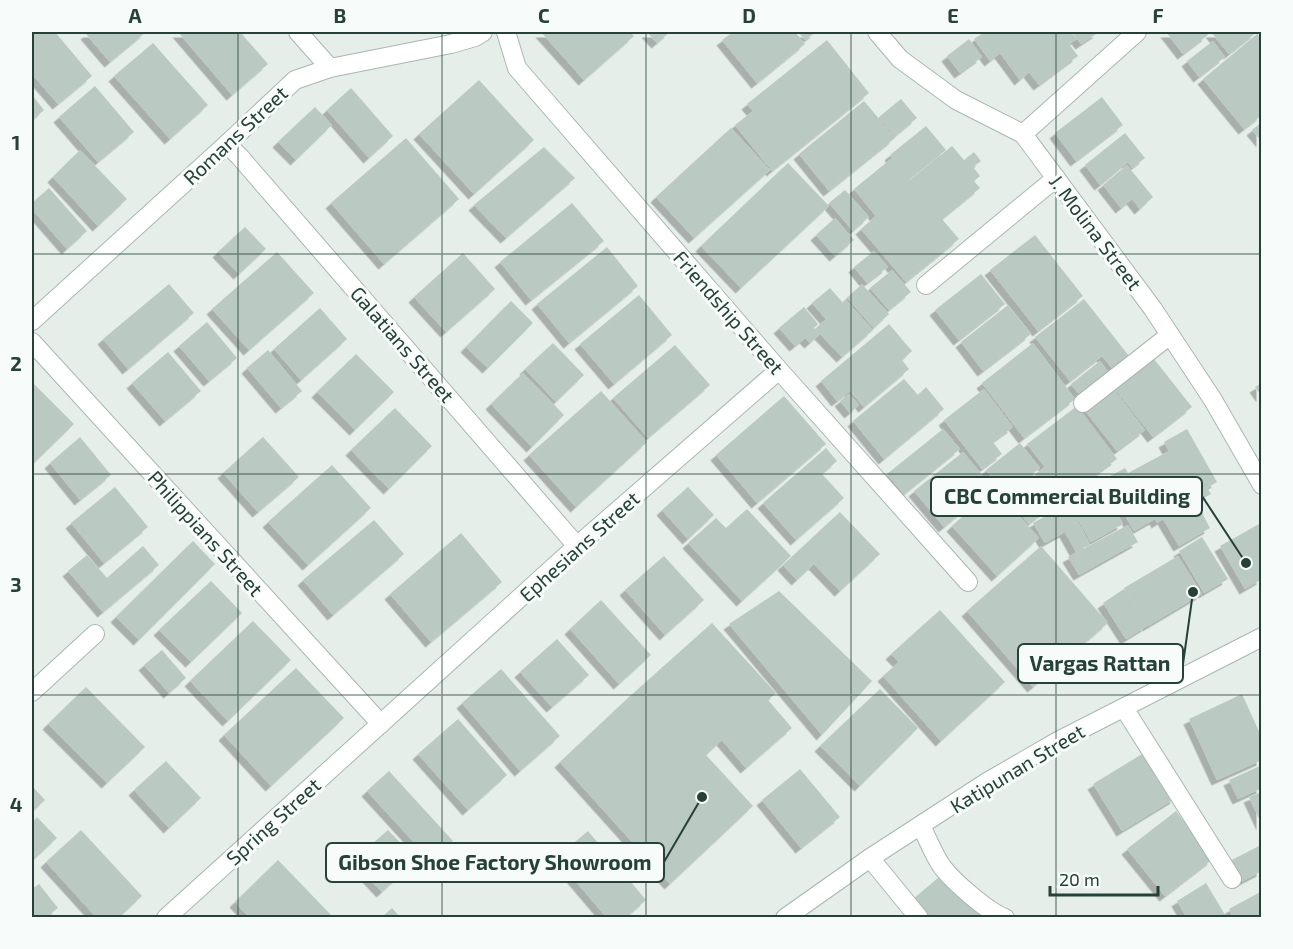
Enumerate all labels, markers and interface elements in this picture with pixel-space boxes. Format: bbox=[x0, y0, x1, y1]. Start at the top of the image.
text: A bbox=[128, 3, 142, 27]
text: B bbox=[334, 3, 346, 27]
text: C bbox=[538, 3, 550, 27]
text: D bbox=[742, 3, 756, 27]
text: E bbox=[947, 3, 959, 27]
text: F bbox=[1152, 3, 1164, 27]
street label: Romans Street bbox=[178, 80, 292, 189]
text: 1 bbox=[12, 130, 20, 154]
street label: J. Molina Street bbox=[1045, 170, 1147, 295]
street label: Friendship Street bbox=[669, 245, 789, 379]
street label: Galatians Street bbox=[346, 281, 460, 407]
text: 2 bbox=[10, 351, 22, 375]
street label: Philippians Street bbox=[143, 465, 269, 601]
callout: CBC Commercial Building bbox=[931, 477, 1202, 516]
text: CBC Commercial Building bbox=[944, 483, 1190, 508]
street label: Ephesians Street bbox=[514, 486, 644, 606]
text: 3 bbox=[10, 572, 22, 596]
callout: Vargas Rattan bbox=[1018, 644, 1183, 683]
text: Vargas Rattan bbox=[1030, 650, 1170, 675]
street label: Katipunan Street bbox=[945, 718, 1089, 818]
street label: Spring Street bbox=[221, 772, 325, 870]
text: 4 bbox=[10, 792, 23, 816]
callout: Gibson Shoe Factory Showroom bbox=[326, 843, 664, 882]
text: Gibson Shoe Factory Showroom bbox=[338, 849, 652, 875]
scale bar bbox=[1050, 859, 1158, 897]
text: 20 m bbox=[1059, 868, 1100, 890]

